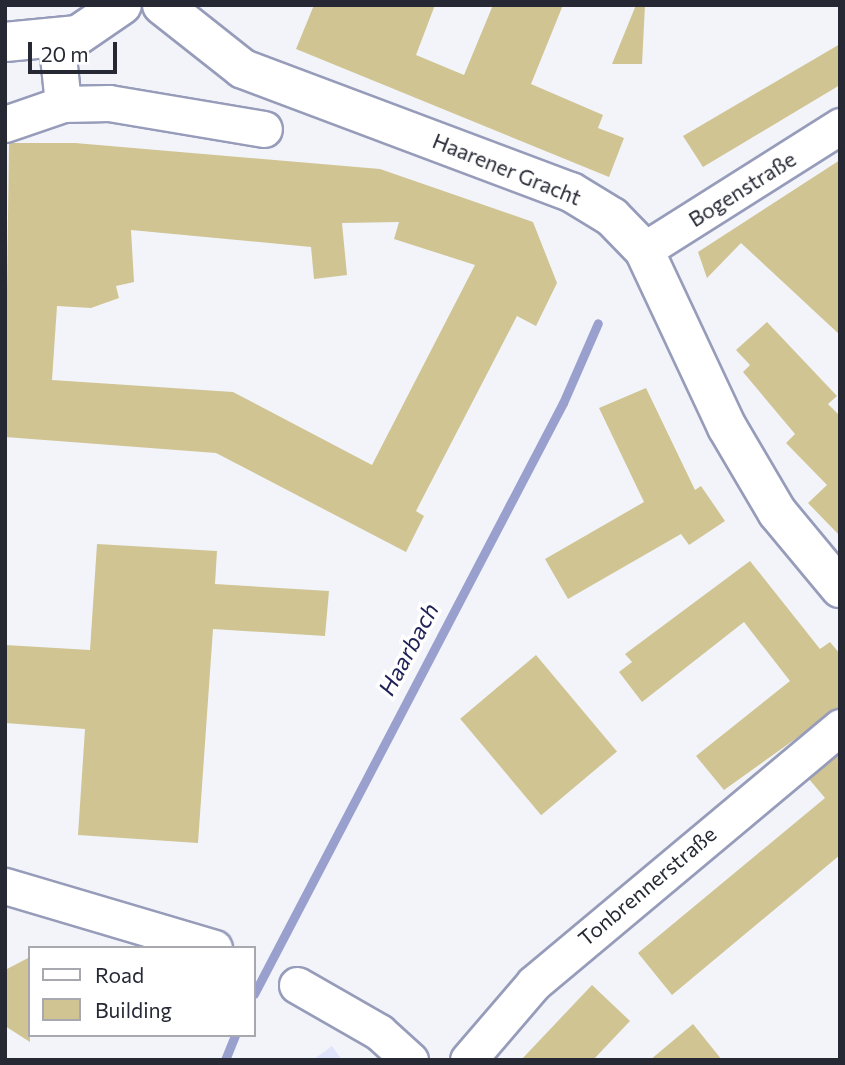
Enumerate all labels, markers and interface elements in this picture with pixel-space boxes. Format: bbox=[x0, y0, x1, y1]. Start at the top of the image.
scale bar bbox=[32, 28, 121, 72]
text: 20 m bbox=[41, 41, 89, 66]
street label: Haarener Gracht bbox=[429, 128, 585, 210]
street label: Bogenstraße bbox=[684, 146, 800, 232]
water label: Haarbach bbox=[372, 598, 444, 700]
street label: Tonbrennerstraße bbox=[573, 821, 721, 951]
legend bbox=[28, 946, 256, 1037]
text: Road bbox=[95, 962, 144, 987]
text: Building bbox=[95, 997, 172, 1022]

